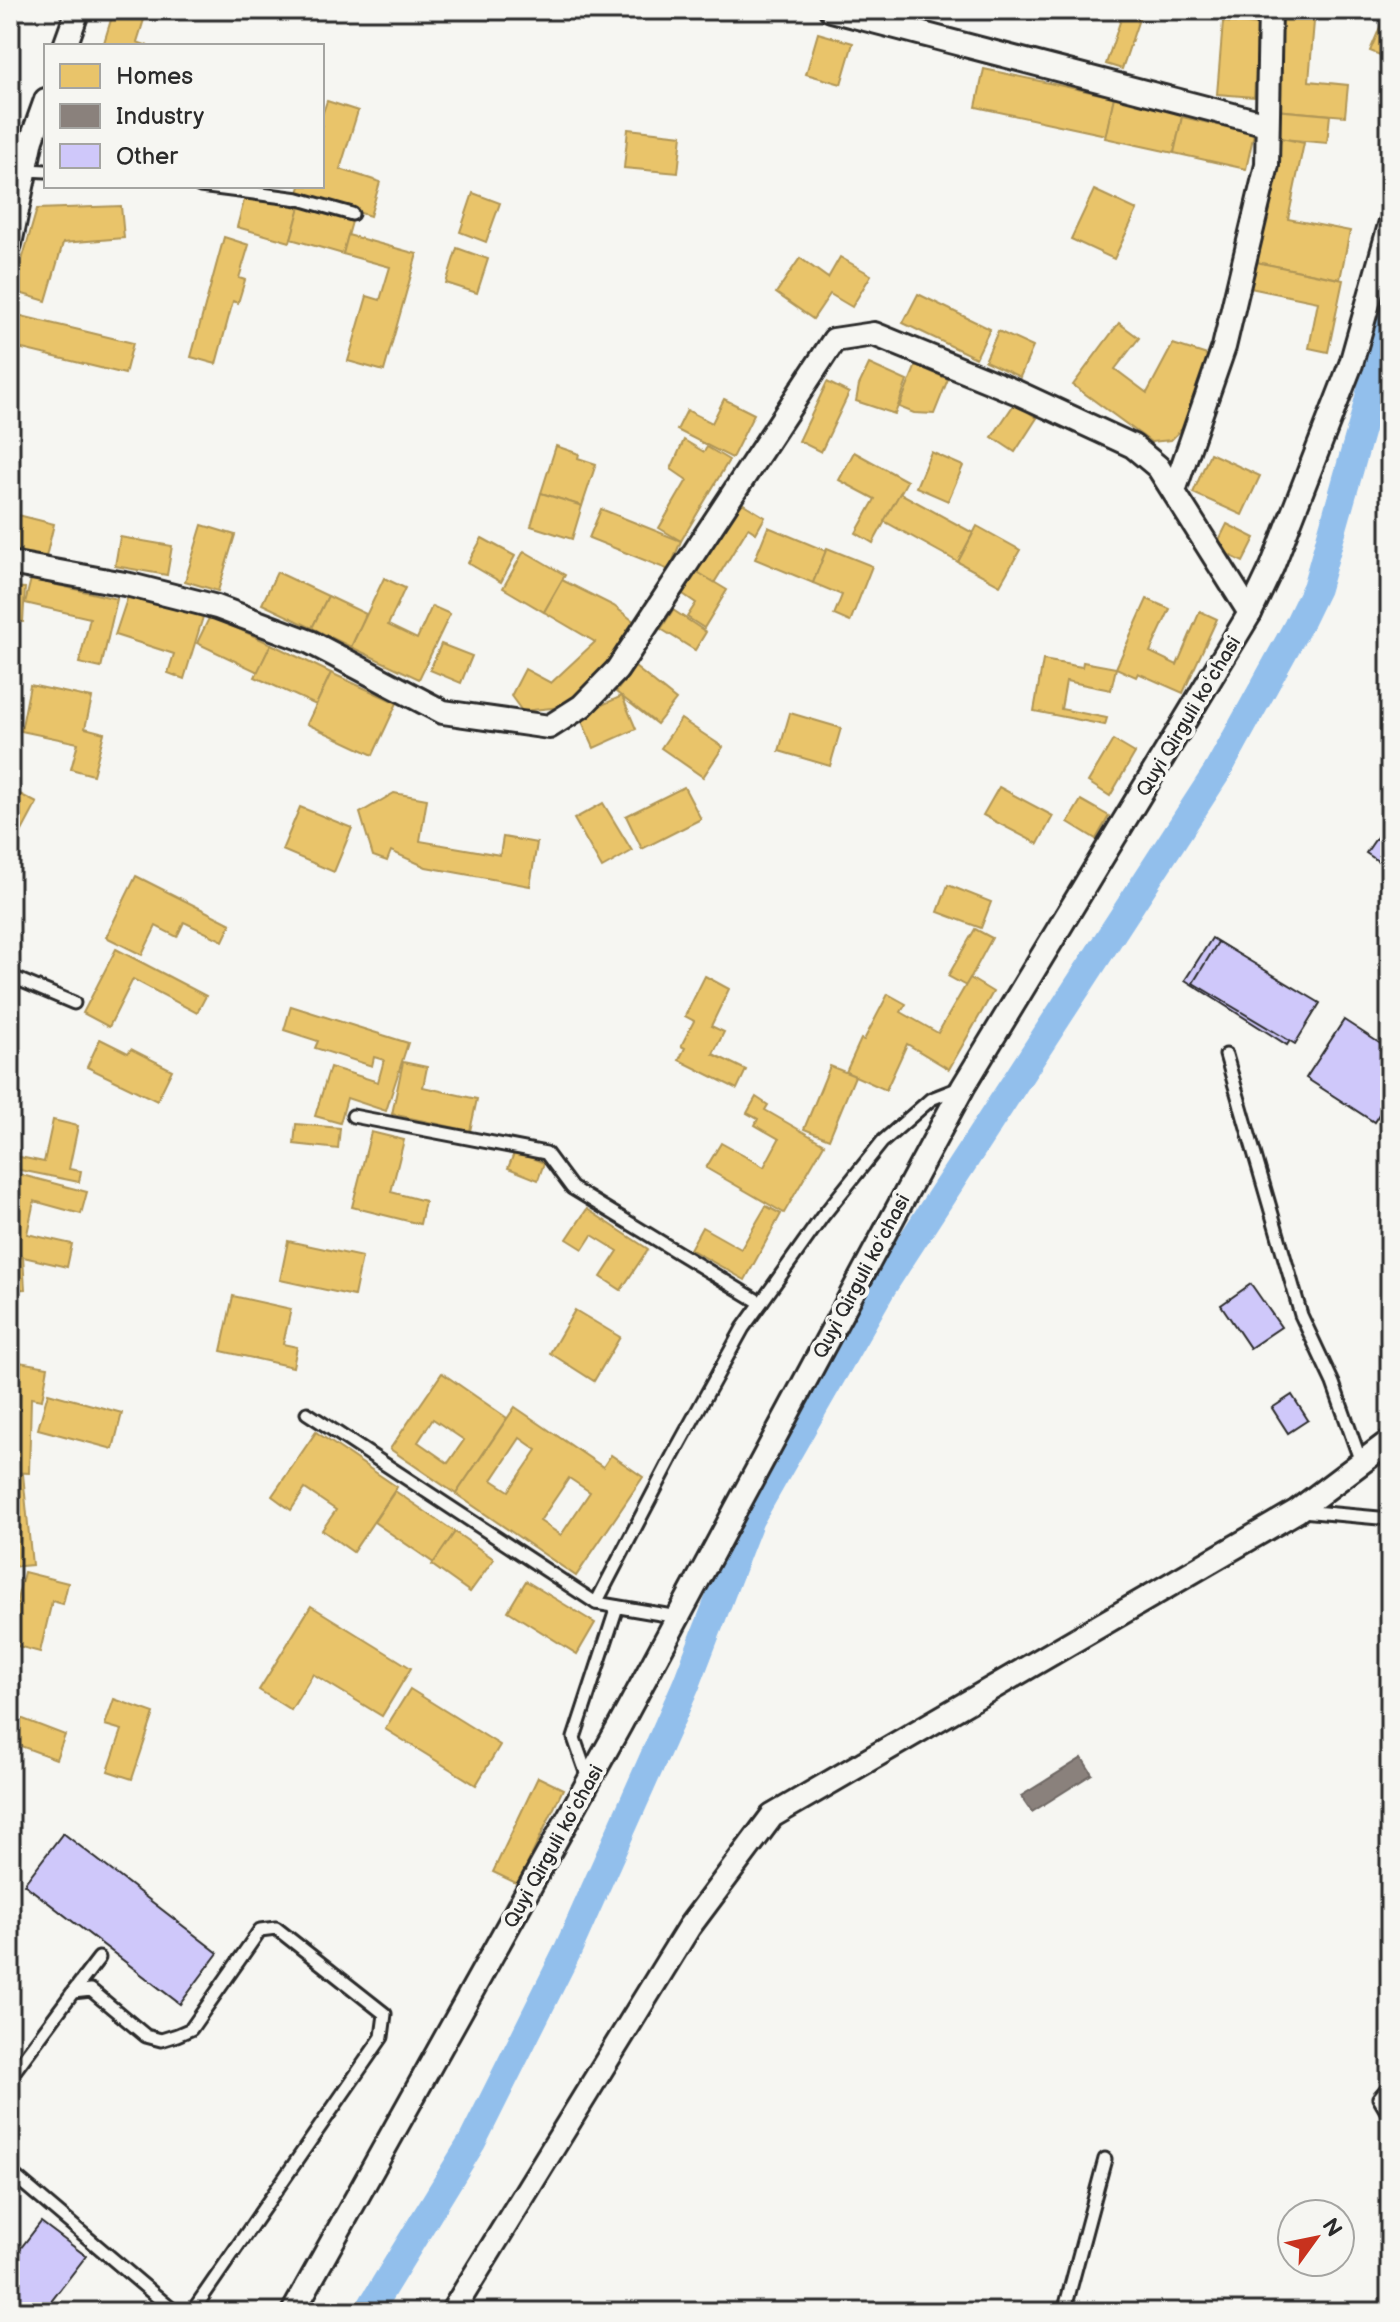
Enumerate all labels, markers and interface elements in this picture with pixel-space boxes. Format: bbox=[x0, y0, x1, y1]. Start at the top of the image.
legend bbox=[44, 44, 324, 188]
text: Homes bbox=[116, 62, 193, 91]
text: Industry bbox=[116, 102, 204, 131]
text: Other bbox=[116, 142, 178, 171]
street label: Quyi Qirguli koʻchasi bbox=[1131, 632, 1246, 801]
street label: Quyi Qirguli koʻchasi bbox=[808, 1190, 915, 1363]
street label: Quyi Qirguli koʻchasi bbox=[499, 1761, 609, 1932]
north arrow bbox=[1276, 2198, 1356, 2278]
text: N bbox=[1316, 2214, 1347, 2242]

